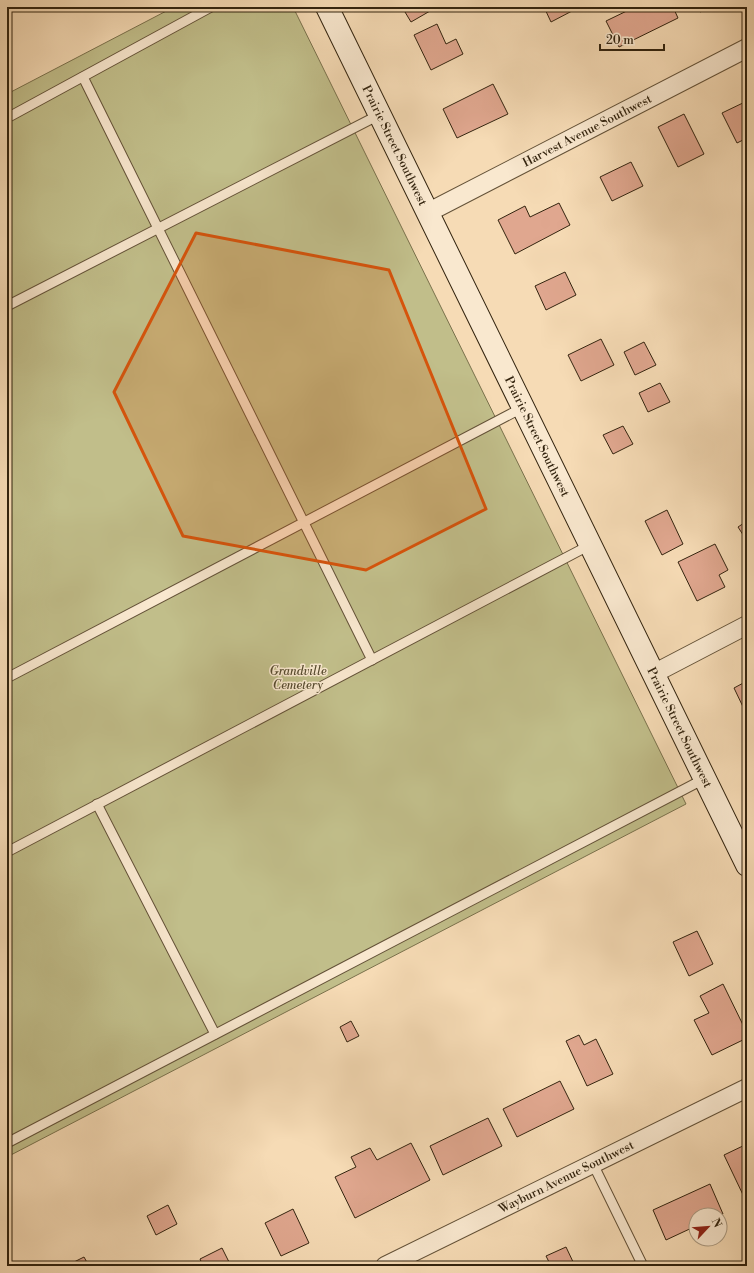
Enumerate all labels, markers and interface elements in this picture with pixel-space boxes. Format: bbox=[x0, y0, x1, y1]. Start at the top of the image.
scale bar bbox=[600, 26, 664, 52]
text: 20 m bbox=[606, 33, 634, 48]
street label: Prairie Street Southwest bbox=[358, 83, 430, 209]
street label: Harvest Avenue Southwest bbox=[520, 91, 655, 170]
street label: Prairie Street Southwest bbox=[501, 374, 573, 500]
park label: Grandville Cemetery bbox=[270, 664, 327, 693]
street label: Prairie Street Southwest bbox=[643, 665, 715, 791]
street label: Wayburn Avenue Southwest bbox=[496, 1137, 637, 1217]
north arrow bbox=[688, 1207, 728, 1247]
text: N bbox=[708, 1216, 724, 1230]

